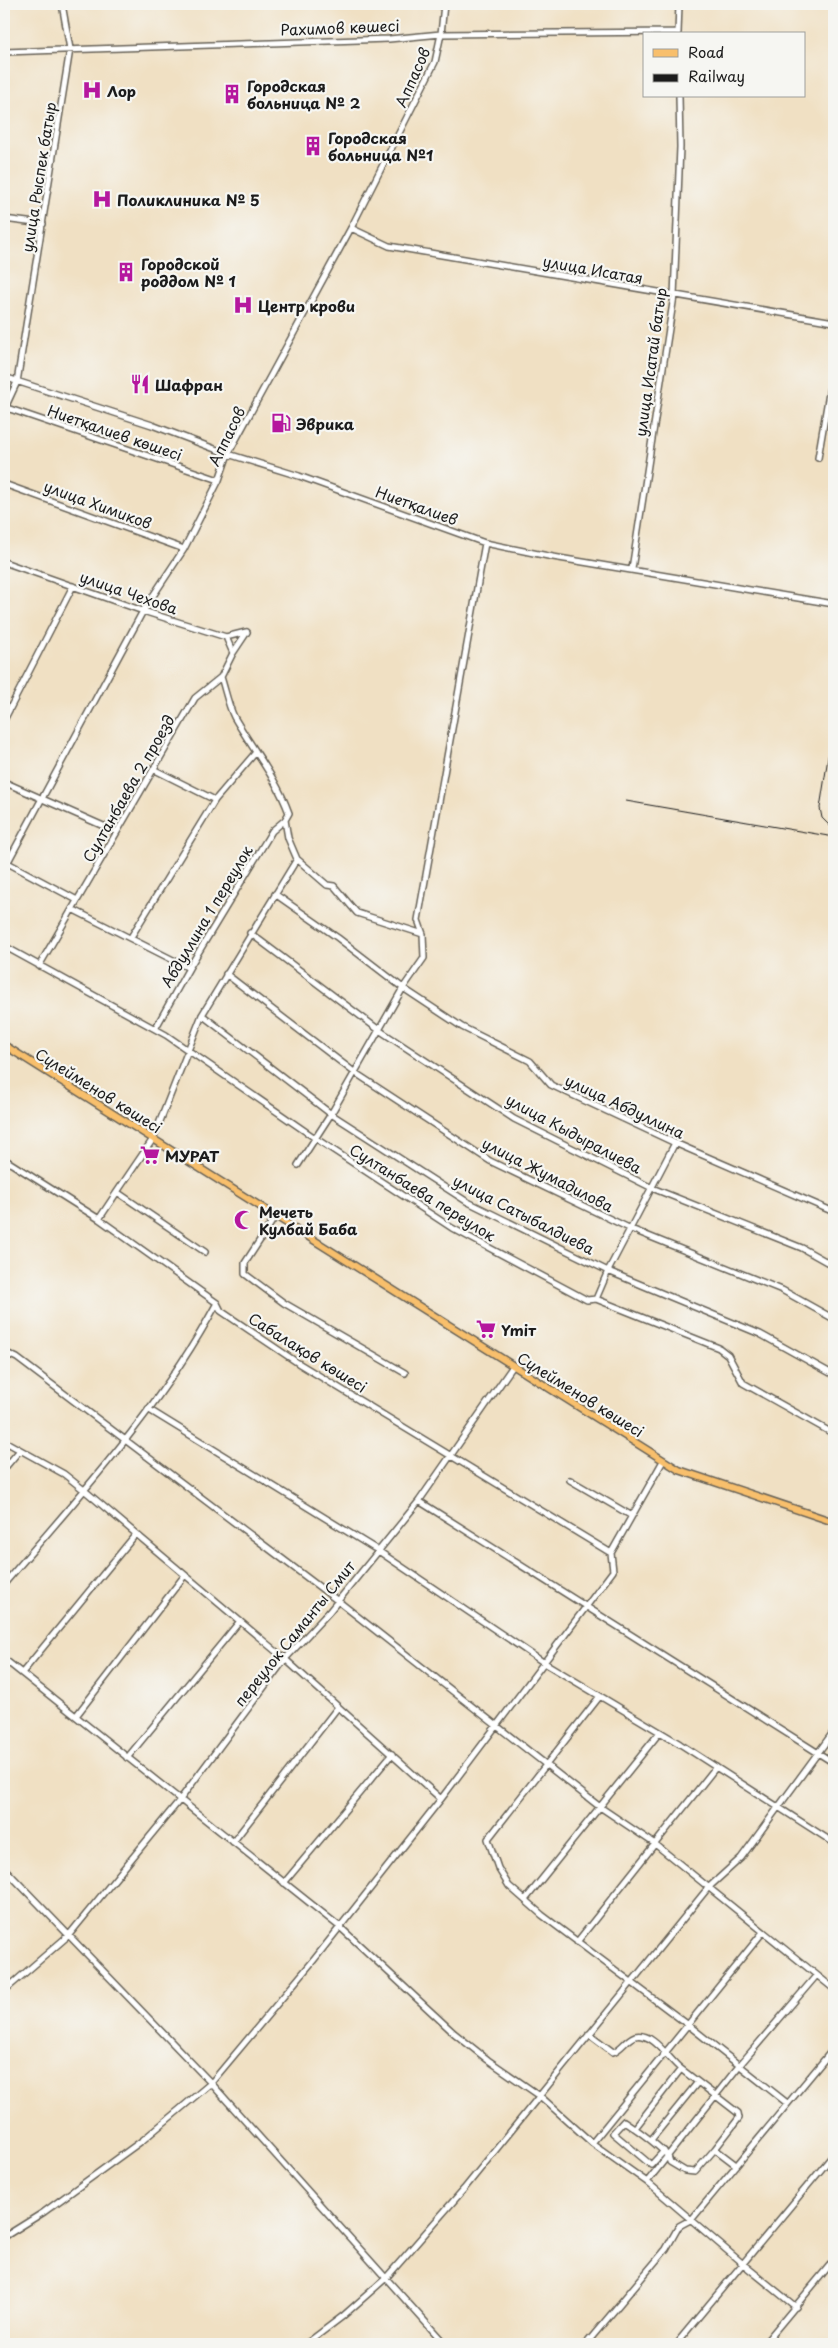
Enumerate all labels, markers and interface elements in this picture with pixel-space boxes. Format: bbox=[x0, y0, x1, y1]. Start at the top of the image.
street label: Рахимов көшесі bbox=[280, 13, 400, 41]
legend bbox=[643, 32, 806, 98]
text: Road bbox=[688, 40, 724, 63]
street label: Аппасов bbox=[389, 43, 436, 111]
text: Railway bbox=[688, 64, 745, 87]
place label: Городская больница № 2 bbox=[247, 74, 361, 114]
hospital icon: Лор bbox=[81, 79, 103, 101]
place label: Лор bbox=[107, 79, 136, 102]
building icon: Городская больница № 2 bbox=[221, 83, 243, 105]
street label: улица Рыспек батыр bbox=[15, 100, 61, 254]
place label: Городская больница №1 bbox=[328, 126, 433, 166]
building icon: Городская больница №1 bbox=[302, 135, 324, 157]
hospital icon: Поликлиника № 5 bbox=[91, 188, 113, 210]
place label: Поликлиника № 5 bbox=[117, 188, 260, 211]
street label: улица Исатая bbox=[541, 249, 645, 289]
place label: Городской роддом № 1 bbox=[141, 252, 236, 292]
building icon: Городской роддом № 1 bbox=[115, 261, 137, 283]
street label: улица Исатай батыр bbox=[628, 286, 672, 438]
hospital icon: Центр крови bbox=[232, 294, 254, 316]
place label: Центр крови bbox=[258, 294, 355, 317]
restaurant icon: Шафран bbox=[129, 373, 151, 395]
place label: Шафран bbox=[155, 373, 223, 396]
street label: Ниетқалиев көшесі bbox=[45, 398, 185, 466]
street label: Аппасов bbox=[202, 402, 250, 470]
fuel station icon: Эврика bbox=[270, 412, 292, 434]
place label: Эврика bbox=[296, 412, 355, 435]
street label: улица Химиков bbox=[41, 474, 155, 534]
street label: Ниетқалиев bbox=[373, 479, 462, 531]
street label: улица Чехова bbox=[77, 564, 182, 620]
street label: Султанбаева 2 проезд bbox=[76, 710, 180, 866]
street label: Абдуллина 1 переулок bbox=[154, 841, 258, 991]
street label: Сүлейменов көшесі bbox=[31, 1042, 167, 1138]
street label: улица Абдуллина bbox=[561, 1068, 689, 1144]
street label: улица Кыдыралиева bbox=[502, 1087, 647, 1179]
street label: улица Жумадилова bbox=[478, 1131, 618, 1217]
street label: Султанбаева переулок bbox=[345, 1138, 501, 1247]
supermarket icon: МУРАТ bbox=[139, 1144, 161, 1166]
place label: МУРАТ bbox=[165, 1144, 220, 1167]
street label: улица Сатыбалдиева bbox=[449, 1168, 599, 1260]
place label: Мечеть Кулбай Баба bbox=[259, 1200, 358, 1240]
mosque icon: Мечеть Кулбай Баба bbox=[233, 1209, 255, 1231]
street label: Сабалақов көшесі bbox=[244, 1306, 372, 1398]
supermarket icon: Ymiт bbox=[475, 1318, 497, 1340]
place label: Ymiт bbox=[501, 1318, 537, 1341]
street label: Сүлейменов көшесі bbox=[513, 1346, 649, 1442]
street label: переулок Саманты Смит bbox=[228, 1555, 361, 1711]

